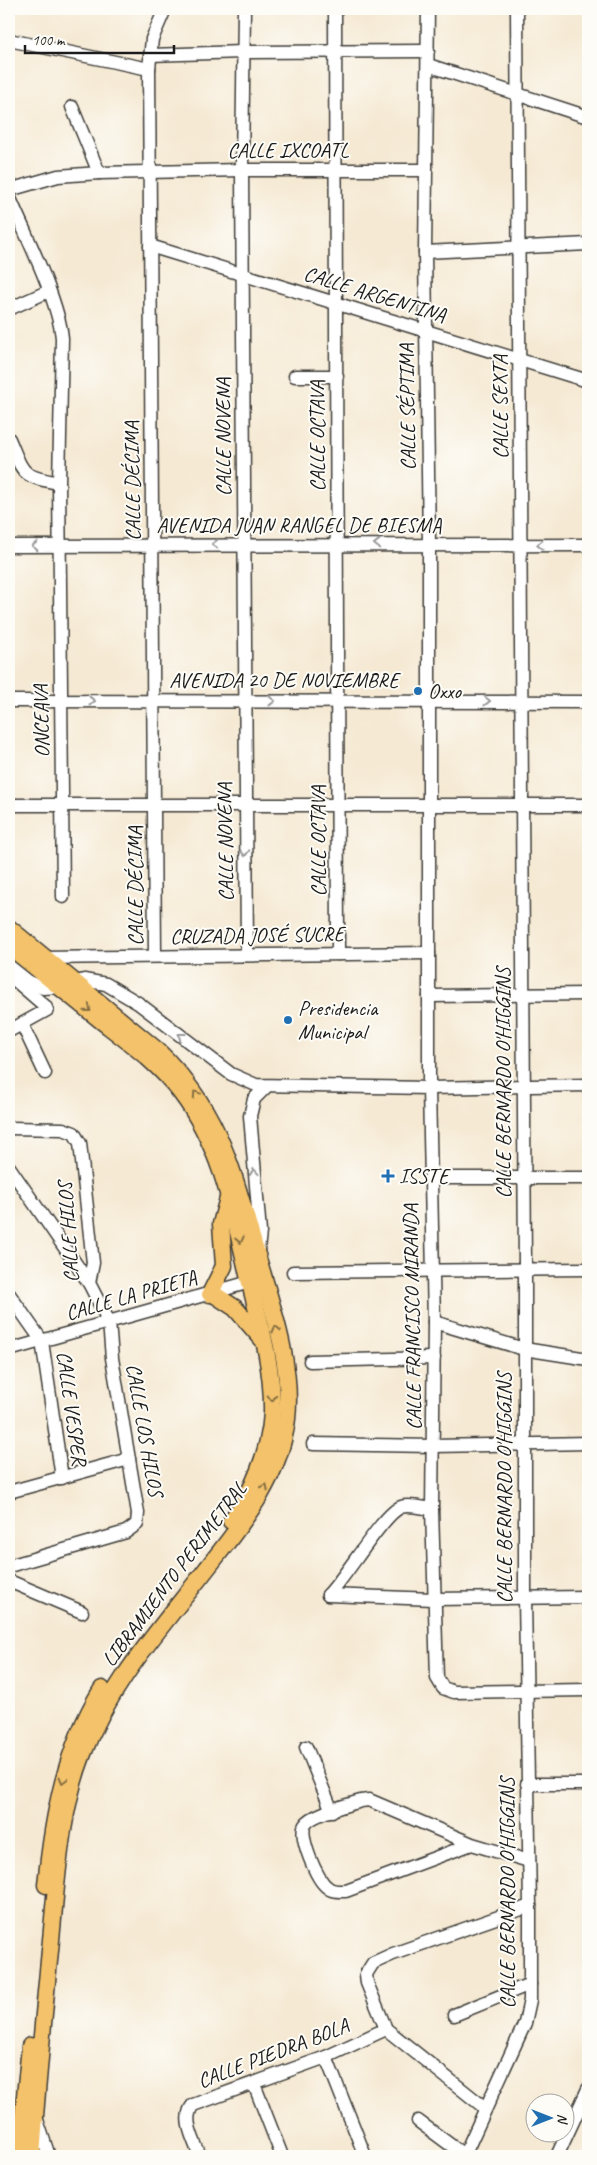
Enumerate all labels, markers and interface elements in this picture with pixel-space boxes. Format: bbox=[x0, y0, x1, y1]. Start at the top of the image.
scale bar bbox=[25, 22, 174, 54]
text: 100 m bbox=[32, 31, 66, 50]
street label: CALLE IXCOATL bbox=[228, 137, 349, 163]
street label: CALLE ARGENTINA bbox=[301, 260, 450, 328]
street label: CALLE SÉPTIMA bbox=[393, 343, 421, 471]
street label: CALLE SEXTA bbox=[487, 354, 513, 459]
street label: CALLE NOVENA bbox=[210, 377, 236, 496]
street label: CALLE OCTAVA bbox=[304, 380, 330, 492]
street label: CALLE DÉCIMA bbox=[118, 421, 146, 541]
street label: AVENIDA JUAN RANGEL DE BIESMA bbox=[157, 512, 442, 538]
one-way arrow bbox=[210, 539, 218, 549]
one-way arrow bbox=[373, 539, 380, 549]
one-way arrow bbox=[535, 540, 543, 550]
one-way arrow bbox=[30, 541, 38, 551]
street label: AVENIDA 20 DE NOVIEMBRE bbox=[169, 667, 401, 693]
place label: Oxxo bbox=[428, 678, 462, 704]
street label: ONCEAVA bbox=[27, 683, 55, 758]
marker: Oxxo bbox=[412, 685, 424, 697]
one-way arrow bbox=[89, 696, 97, 706]
one-way arrow bbox=[269, 696, 277, 706]
one-way arrow bbox=[484, 696, 492, 706]
street label: CALLE NOVENA bbox=[211, 782, 239, 902]
street label: CALLE OCTAVA bbox=[305, 785, 331, 897]
street label: CALLE DÉCIMA bbox=[122, 826, 148, 946]
one-way arrow bbox=[240, 850, 250, 857]
street label: CRUZADA JOSÉ SUCRE bbox=[170, 920, 347, 950]
street label: CALLE BERNARDO O'HIGGINS bbox=[490, 965, 516, 1199]
place label: Presidencia Municipal bbox=[298, 995, 379, 1045]
one-way arrow bbox=[82, 1004, 91, 1013]
marker: Presidencia Municipal bbox=[282, 1014, 294, 1026]
one-way arrow bbox=[178, 1033, 187, 1041]
one-way arrow bbox=[193, 1090, 202, 1099]
place label: ISSTE bbox=[399, 1163, 451, 1189]
one-way arrow bbox=[249, 1168, 260, 1176]
marker: ISSTE bbox=[381, 1169, 395, 1183]
street label: CALLE HILOS bbox=[51, 1178, 85, 1283]
street label: CALLE FRANCISCO MIRANDA bbox=[397, 1203, 427, 1430]
one-way arrow bbox=[234, 1235, 244, 1243]
street label: CALLE LA PRIETA bbox=[62, 1264, 200, 1326]
one-way arrow bbox=[271, 1325, 282, 1334]
street label: CALLE VESPER bbox=[51, 1349, 93, 1469]
street label: CALLE LOS HILOS bbox=[121, 1361, 170, 1501]
street label: CALLE BERNARDO O'HIGGINS bbox=[491, 1370, 517, 1604]
one-way arrow bbox=[266, 1395, 277, 1403]
street label: LIBRAMIENTO PERIMETRAL bbox=[96, 1476, 253, 1671]
one-way arrow bbox=[259, 1483, 269, 1492]
one-way arrow bbox=[58, 1775, 69, 1784]
street label: CALLE BERNARDO O'HIGGINS bbox=[494, 1775, 520, 2009]
street label: CALLE PIEDRA BOLA bbox=[194, 2012, 354, 2094]
north arrow bbox=[524, 2092, 574, 2142]
text: N bbox=[554, 2114, 571, 2125]

